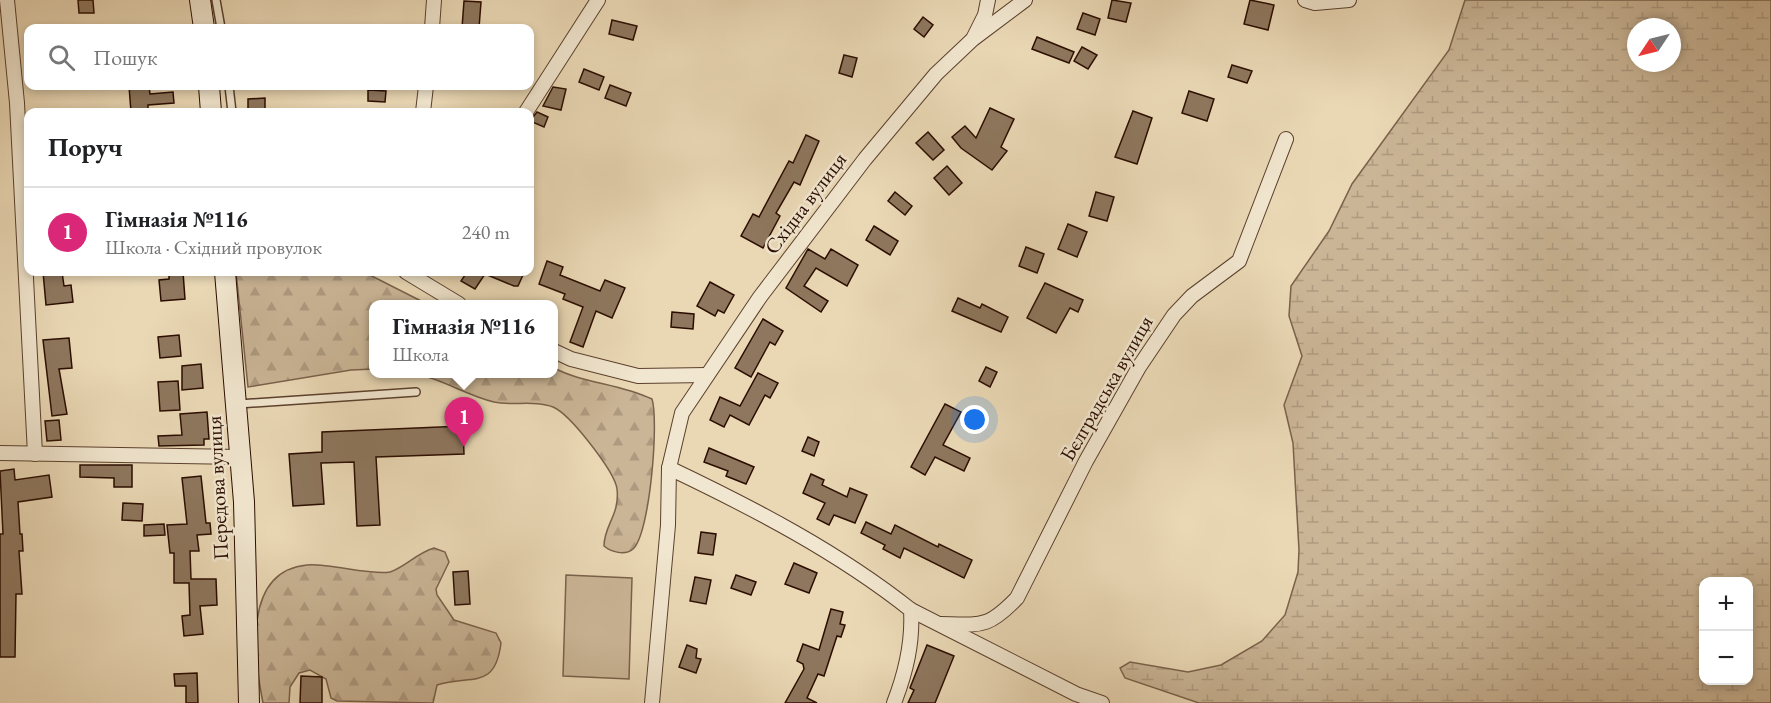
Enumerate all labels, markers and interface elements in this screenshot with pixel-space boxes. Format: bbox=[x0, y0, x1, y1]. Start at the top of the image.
north arrow bbox=[1627, 18, 1681, 72]
search box bbox=[24, 24, 534, 90]
icon: search bbox=[45, 41, 78, 74]
text: Пошук bbox=[93, 43, 157, 72]
text: Поруч bbox=[48, 130, 123, 164]
street label: Східна вулиця bbox=[758, 147, 852, 259]
text: Гімназія №116 bbox=[105, 205, 248, 234]
text: 1 bbox=[62, 219, 73, 245]
text: 240 m bbox=[462, 219, 510, 245]
text: Школа · Східний провулок bbox=[105, 234, 322, 260]
popup bbox=[369, 300, 558, 378]
street label: Бєлградська вулиця bbox=[1053, 310, 1159, 466]
text: Гімназія №116 bbox=[392, 312, 535, 341]
text: Школа bbox=[392, 341, 449, 367]
pin: 1 bbox=[444, 398, 484, 447]
your location bbox=[960, 405, 989, 434]
street label: Передова вулиця bbox=[200, 415, 234, 561]
map controls bbox=[1699, 577, 1753, 685]
button: + bbox=[1699, 577, 1753, 631]
button: − bbox=[1699, 631, 1753, 685]

